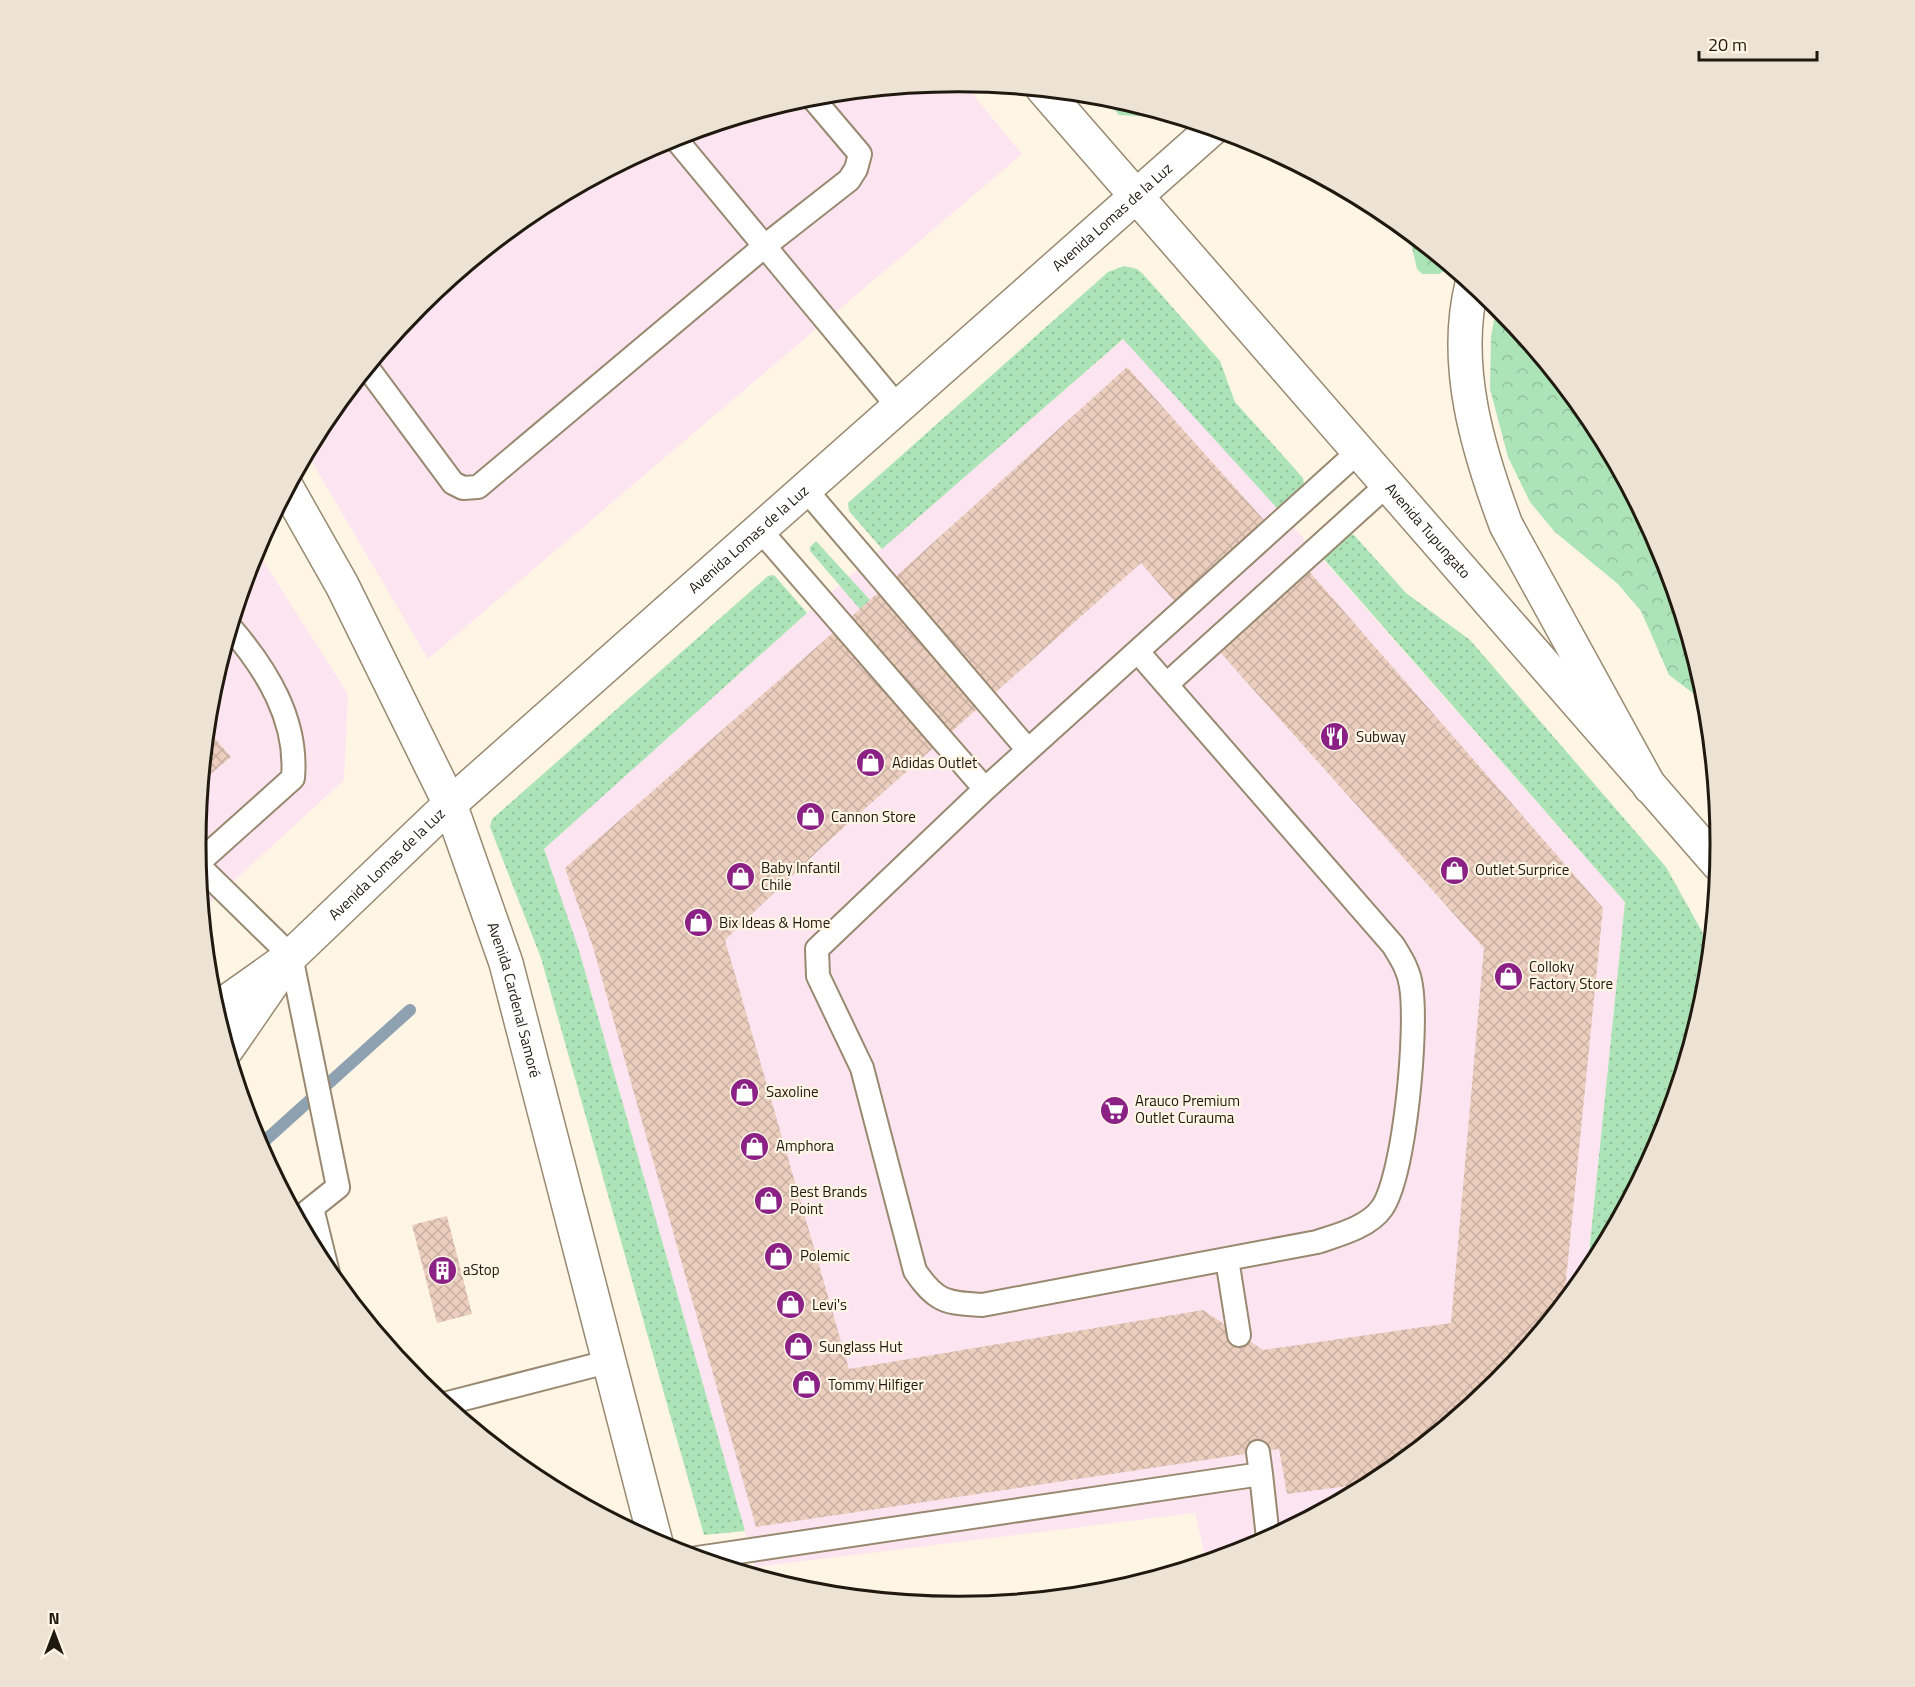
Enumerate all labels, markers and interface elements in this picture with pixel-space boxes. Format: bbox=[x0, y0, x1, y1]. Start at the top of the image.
scale bar bbox=[1699, 24, 1818, 62]
text: 20 m bbox=[1708, 31, 1747, 58]
street label: Avenida Lomas de la Luz bbox=[1047, 157, 1177, 276]
street label: Avenida Tupungato bbox=[1380, 478, 1477, 584]
street label: Avenida Lomas de la Luz bbox=[683, 479, 814, 599]
restaurant icon: Subway bbox=[1319, 721, 1351, 753]
place label: Subway bbox=[1356, 725, 1406, 748]
shop icon: Adidas Outlet bbox=[855, 747, 887, 779]
place label: Adidas Outlet bbox=[892, 751, 978, 774]
shop icon: Cannon Store bbox=[794, 801, 826, 833]
street label: Avenida Lomas de la Luz bbox=[323, 802, 450, 925]
place label: Cannon Store bbox=[831, 805, 916, 828]
shop icon: Outlet Surprice bbox=[1438, 854, 1470, 886]
place label: Baby Infantil Chile bbox=[761, 856, 840, 896]
place label: Outlet Surprice bbox=[1475, 858, 1569, 881]
shop icon: Baby Infantil Chile bbox=[724, 861, 756, 893]
shop icon: Bix Ideas & Home bbox=[682, 907, 714, 939]
place label: Bix Ideas & Home bbox=[719, 911, 830, 934]
street label: Avenida Cardenal Samoré bbox=[481, 919, 547, 1080]
place label: Colloky Factory Store bbox=[1529, 955, 1613, 995]
shop icon: Colloky Factory Store bbox=[1492, 960, 1524, 992]
shop icon: Saxoline bbox=[729, 1076, 761, 1108]
place label: Saxoline bbox=[766, 1080, 819, 1103]
place label: Arauco Premium Outlet Curauma bbox=[1135, 1089, 1240, 1129]
supermarket icon: Arauco Premium Outlet Curauma bbox=[1098, 1094, 1130, 1126]
shop icon: Amphora bbox=[739, 1130, 771, 1162]
place label: Amphora bbox=[776, 1134, 835, 1157]
place label: Best Brands Point bbox=[790, 1180, 867, 1220]
shop icon: Best Brands Point bbox=[753, 1185, 785, 1217]
shop icon: Polemic bbox=[763, 1240, 795, 1272]
place label: Polemic bbox=[800, 1244, 850, 1267]
building icon: aStop bbox=[426, 1254, 458, 1286]
place label: aStop bbox=[463, 1258, 500, 1281]
shop icon: Levi's bbox=[775, 1289, 807, 1321]
place label: Levi's bbox=[812, 1293, 847, 1316]
shop icon: Sunglass Hut bbox=[782, 1331, 814, 1363]
place label: Sunglass Hut bbox=[819, 1335, 903, 1358]
shop icon: Tommy Hilfiger bbox=[791, 1369, 823, 1401]
place label: Tommy Hilfiger bbox=[828, 1373, 924, 1396]
north arrow bbox=[24, 1603, 84, 1663]
text: N bbox=[48, 1606, 60, 1630]

